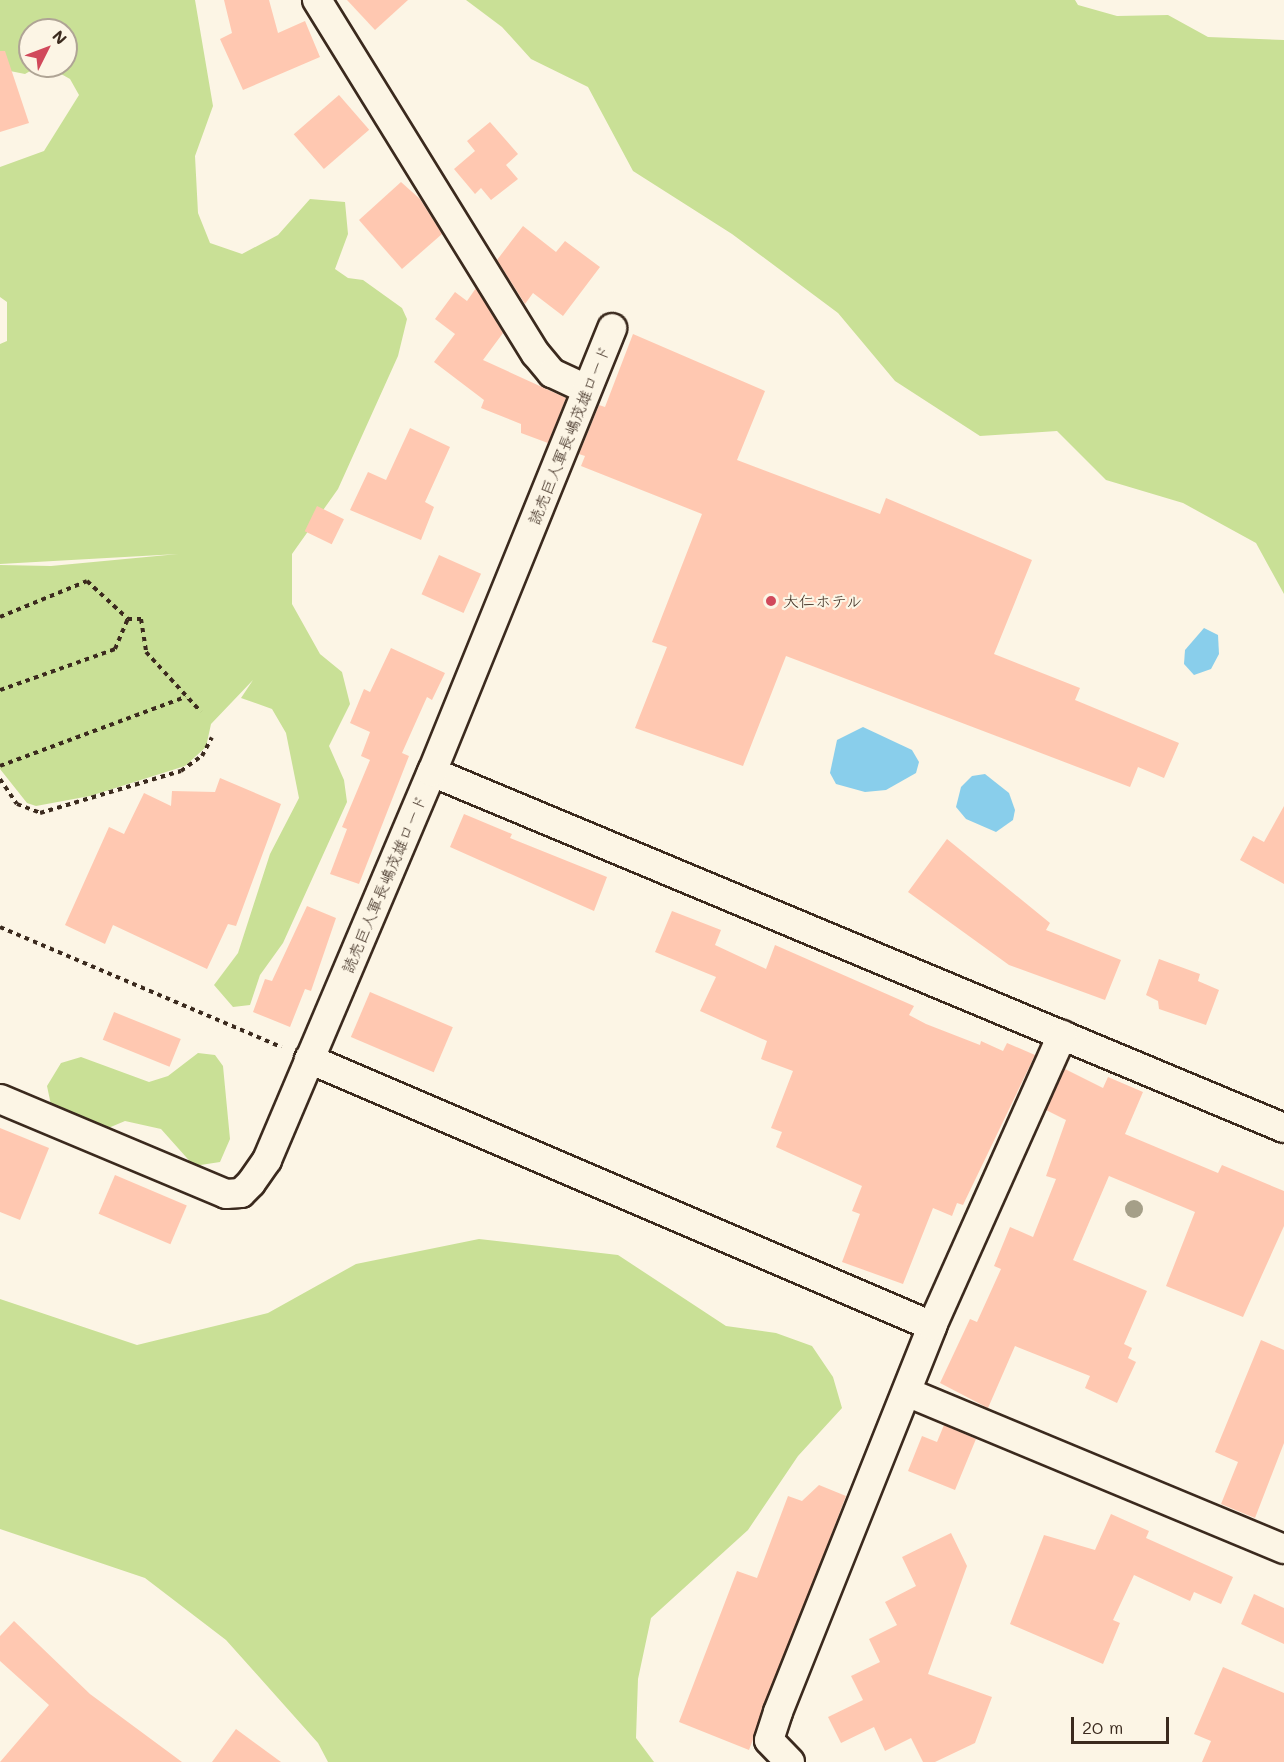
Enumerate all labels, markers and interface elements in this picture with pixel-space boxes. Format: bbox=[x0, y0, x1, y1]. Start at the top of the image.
north arrow bbox=[18, 18, 78, 78]
text: N bbox=[48, 25, 72, 49]
street label: 読売巨人軍長嶋茂雄ロード bbox=[524, 342, 614, 528]
place label: 大仁ホテル bbox=[783, 591, 863, 611]
marker: 大仁ホテル bbox=[764, 594, 778, 608]
street label: 読売巨人軍長嶋茂雄ロード bbox=[338, 792, 430, 976]
scale bar bbox=[1074, 1705, 1172, 1743]
text: 20 m bbox=[1082, 1715, 1123, 1739]

